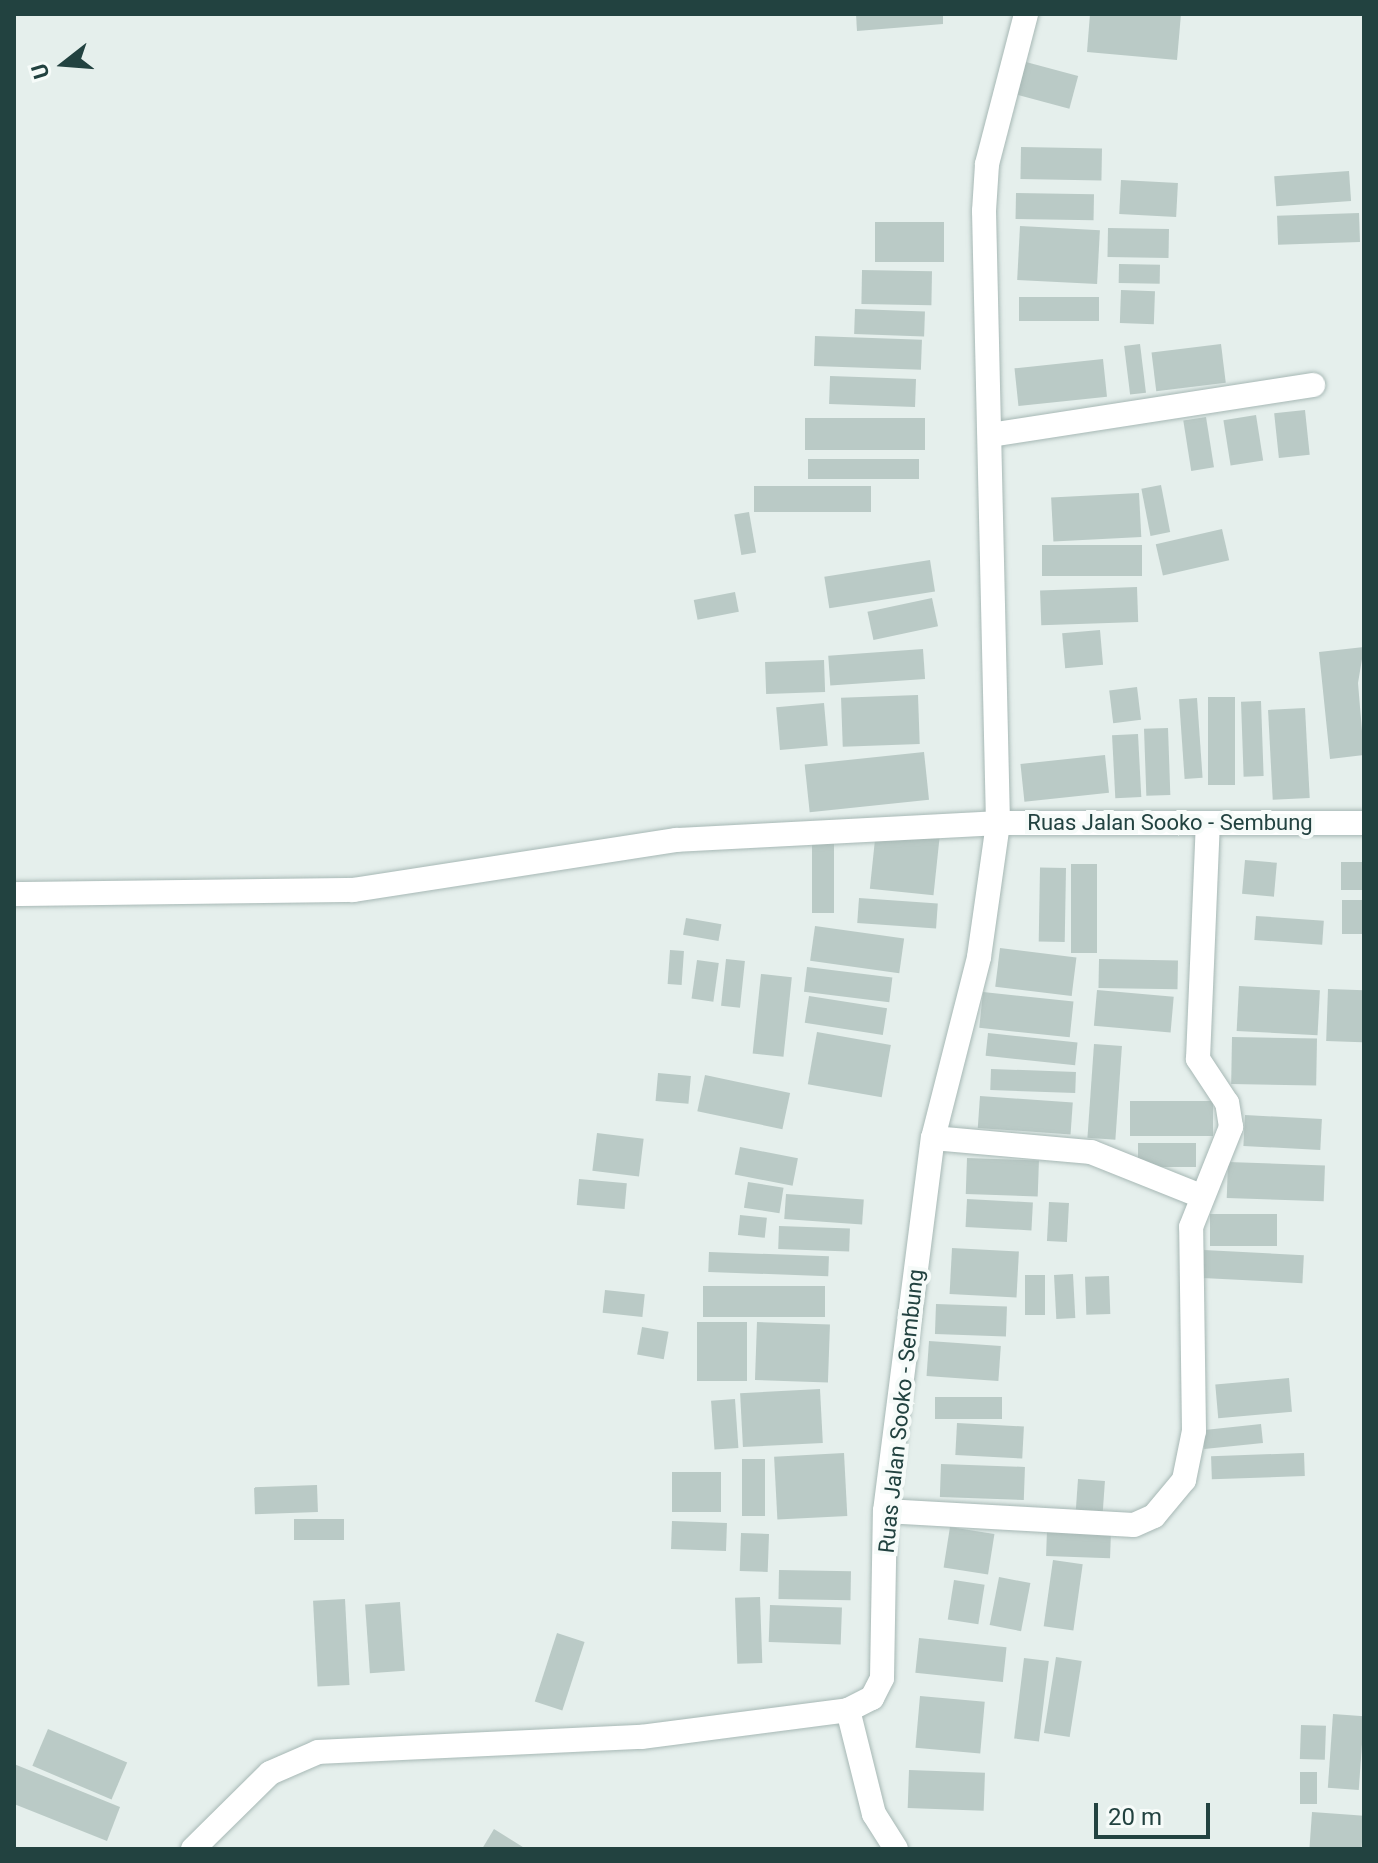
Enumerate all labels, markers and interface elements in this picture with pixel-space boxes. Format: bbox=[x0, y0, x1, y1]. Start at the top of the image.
north arrow bbox=[24, 24, 104, 104]
text: U bbox=[26, 61, 55, 82]
street label: Ruas Jalan Sooko - Sembung bbox=[1027, 810, 1313, 836]
street label: Ruas Jalan Sooko - Sembung bbox=[873, 1268, 929, 1554]
scale bar bbox=[1098, 1787, 1214, 1837]
text: 20 m bbox=[1108, 1803, 1162, 1831]

